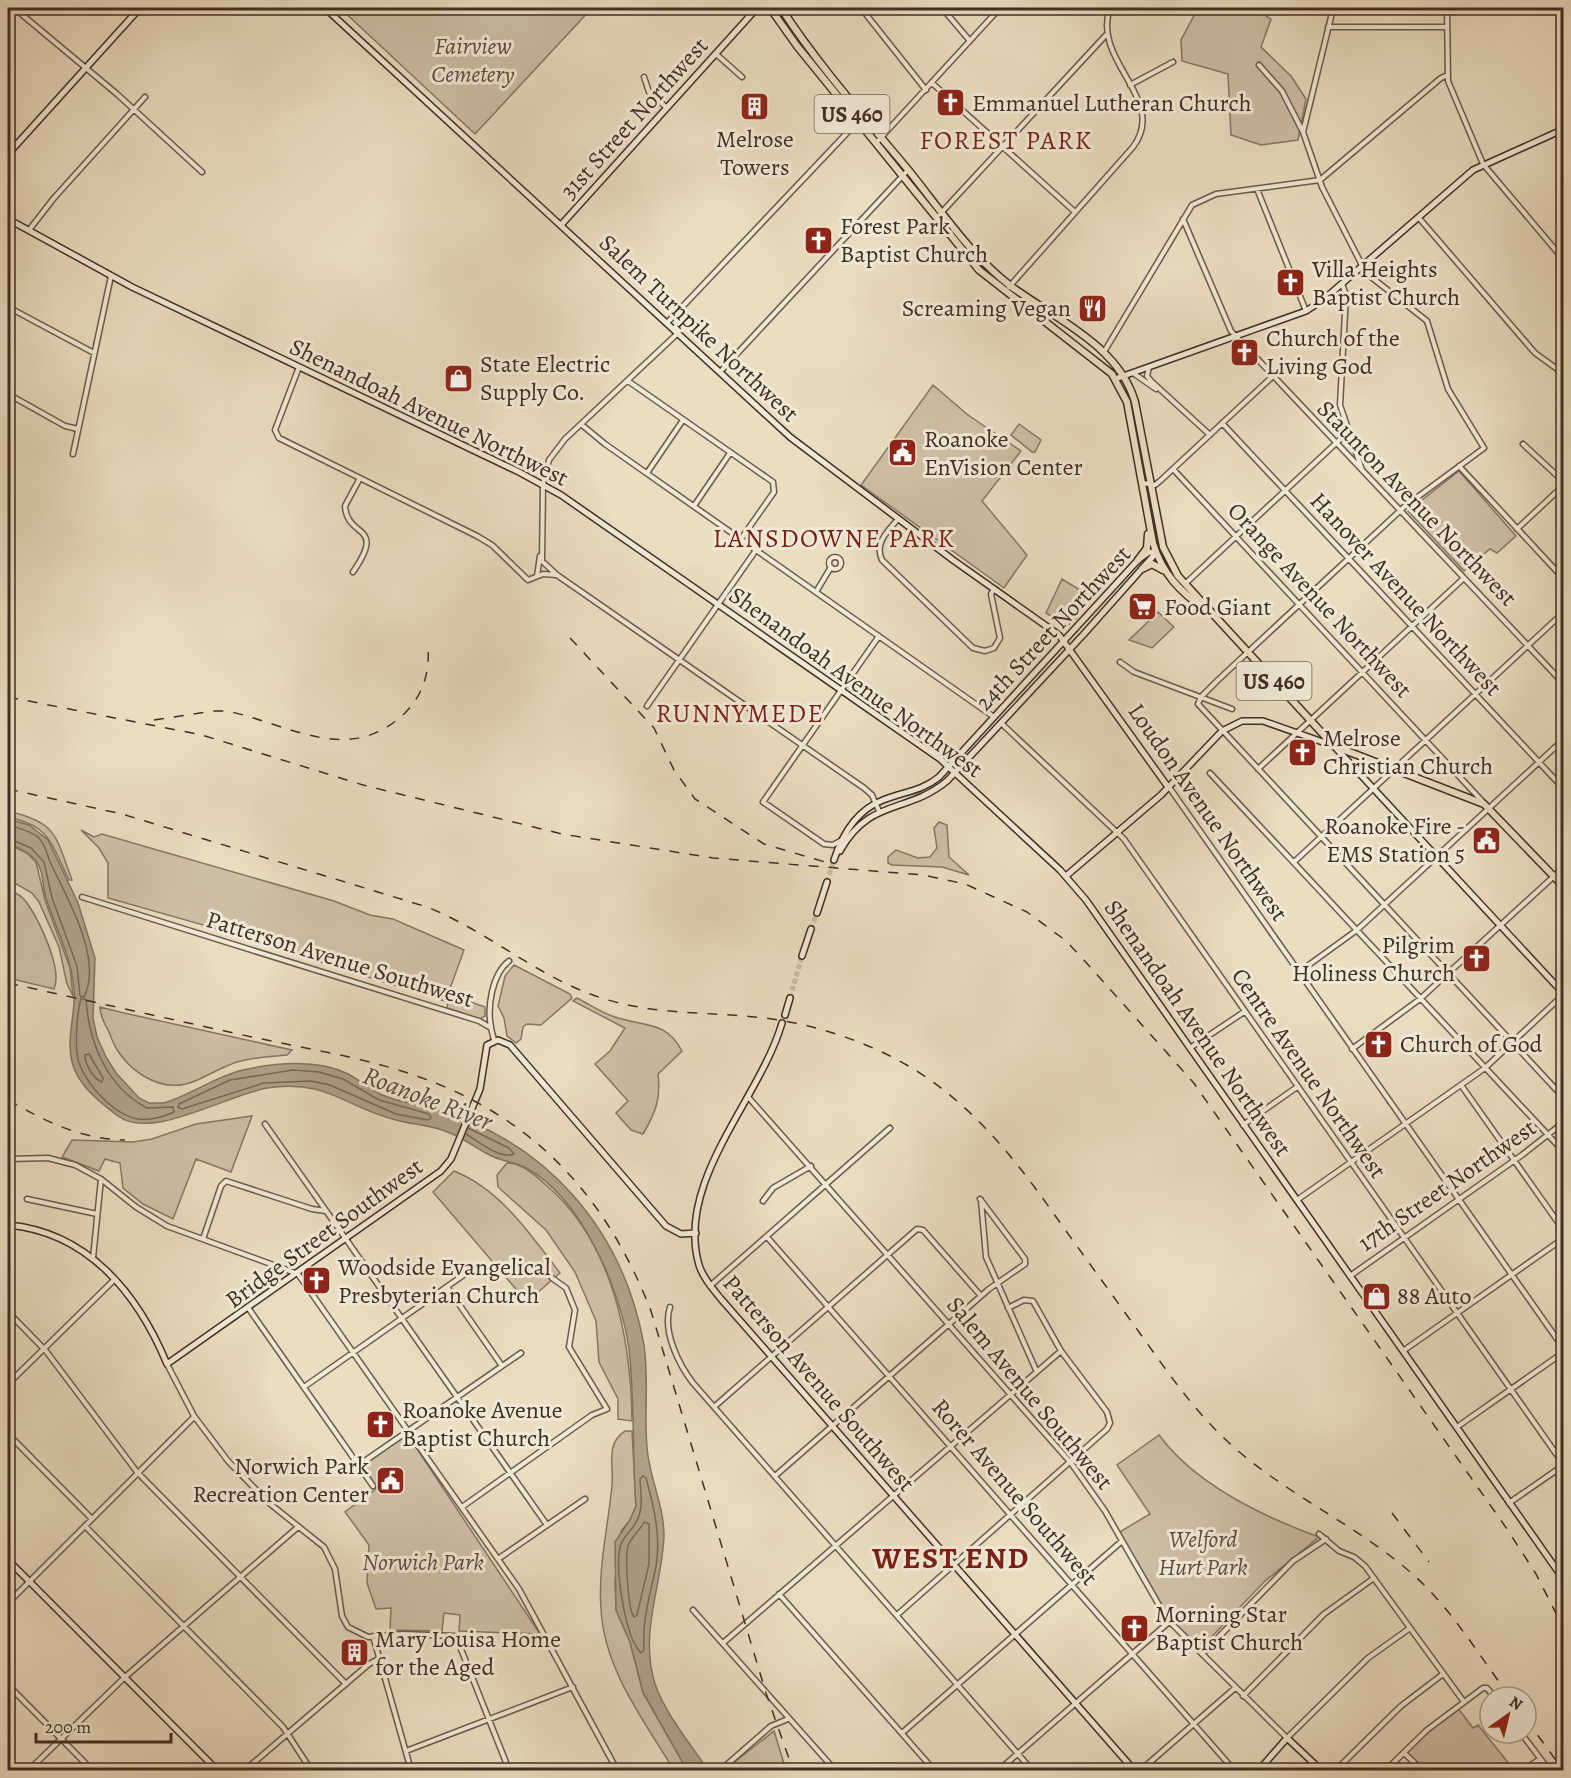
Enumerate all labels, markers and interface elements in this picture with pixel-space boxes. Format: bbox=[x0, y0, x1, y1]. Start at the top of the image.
park label: Fairview Cemetery bbox=[431, 30, 515, 90]
street label: 31st Street Northwest bbox=[553, 30, 715, 206]
church icon: Emmanuel Lutheran Church bbox=[935, 87, 967, 119]
place label: Emmanuel Lutheran Church bbox=[972, 87, 1252, 119]
building icon: Melrose Towers bbox=[739, 90, 771, 122]
road number: US 460 bbox=[814, 95, 890, 133]
place label: Melrose Towers bbox=[716, 123, 794, 183]
district label: FOREST PARK bbox=[920, 123, 1093, 158]
place label: Forest Park Baptist Church bbox=[840, 210, 988, 270]
church icon: Forest Park Baptist Church bbox=[803, 224, 835, 256]
street label: Salem Turnpike Northwest bbox=[592, 227, 806, 429]
place label: Villa Heights Baptist Church bbox=[1311, 253, 1460, 313]
church icon: Villa Heights Baptist Church bbox=[1275, 267, 1307, 299]
place label: Screaming Vegan bbox=[902, 292, 1071, 324]
restaurant icon: Screaming Vegan bbox=[1076, 292, 1108, 324]
place label: Church of the Living God bbox=[1266, 322, 1400, 382]
street label: Shenandoah Avenue Northwest bbox=[284, 330, 574, 494]
church icon: Church of the Living God bbox=[1229, 336, 1261, 368]
place label: State Electric Supply Co. bbox=[480, 348, 610, 408]
shop icon: State Electric Supply Co. bbox=[443, 362, 475, 394]
street label: Staunton Avenue Northwest bbox=[1310, 393, 1524, 613]
place label: Roanoke EnVision Center bbox=[924, 423, 1083, 483]
public building icon: Roanoke EnVision Center bbox=[887, 437, 919, 469]
street label: Hanover Avenue Northwest bbox=[1303, 485, 1509, 703]
street label: Orange Avenue Northwest bbox=[1221, 495, 1419, 705]
district label: LANSDOWNE PARK bbox=[713, 521, 955, 556]
street label: 24th Street Northwest bbox=[968, 539, 1138, 717]
street label: Shenandoah Avenue Northwest bbox=[723, 579, 989, 785]
supermarket icon: Food Giant bbox=[1127, 591, 1159, 623]
place label: Food Giant bbox=[1164, 591, 1271, 623]
road number: US 460 bbox=[1236, 662, 1312, 700]
district label: RUNNYMEDE bbox=[656, 696, 824, 731]
street label: Loudon Avenue Northwest bbox=[1121, 697, 1295, 927]
place label: Melrose Christian Church bbox=[1323, 722, 1493, 782]
church icon: Melrose Christian Church bbox=[1286, 736, 1318, 768]
place label: Roanoke Fire - EMS Station 5 bbox=[1324, 810, 1465, 870]
public building icon: Roanoke Fire - EMS Station 5 bbox=[1470, 824, 1502, 856]
street label: Shenandoah Avenue Northwest bbox=[1097, 893, 1299, 1163]
street label: Patterson Avenue Southwest bbox=[203, 903, 478, 1015]
place label: Pilgrim Holiness Church bbox=[1292, 929, 1455, 989]
church icon: Pilgrim Holiness Church bbox=[1460, 943, 1492, 975]
street label: Centre Avenue Northwest bbox=[1224, 961, 1394, 1185]
church icon: Church of God bbox=[1363, 1028, 1395, 1060]
place label: Church of God bbox=[1400, 1028, 1543, 1060]
water label: Roanoke River bbox=[358, 1058, 498, 1140]
street label: 17th Street Northwest bbox=[1352, 1111, 1542, 1259]
street label: Bridge Street Southwest bbox=[219, 1150, 429, 1315]
place label: Woodside Evangelical Presbyterian Church bbox=[337, 1251, 551, 1311]
church icon: Woodside Evangelical Presbyterian Church bbox=[301, 1265, 333, 1297]
street label: Patterson Avenue Southwest bbox=[716, 1268, 922, 1498]
shop icon: 88 Auto bbox=[1360, 1280, 1392, 1312]
place label: 88 Auto bbox=[1397, 1280, 1471, 1312]
street label: Salem Avenue Southwest bbox=[940, 1290, 1120, 1497]
street label: Rorer Avenue Southwest bbox=[925, 1392, 1105, 1592]
place label: Roanoke Avenue Baptist Church bbox=[402, 1394, 563, 1454]
church icon: Roanoke Avenue Baptist Church bbox=[365, 1408, 397, 1440]
place label: Norwich Park Recreation Center bbox=[192, 1450, 369, 1510]
public building icon: Norwich Park Recreation Center bbox=[374, 1464, 406, 1496]
park label: Welford Hurt Park bbox=[1158, 1523, 1248, 1583]
district label: WEST END bbox=[871, 1538, 1030, 1578]
park label: Norwich Park bbox=[362, 1546, 484, 1578]
place label: Morning Star Baptist Church bbox=[1155, 1598, 1303, 1658]
church icon: Morning Star Baptist Church bbox=[1118, 1612, 1150, 1644]
place label: Mary Louisa Home for the Aged bbox=[375, 1623, 561, 1683]
building icon: Mary Louisa Home for the Aged bbox=[338, 1637, 370, 1669]
north arrow bbox=[1478, 1685, 1538, 1745]
text: N bbox=[1505, 1691, 1527, 1716]
scale bar bbox=[36, 1706, 171, 1744]
text: 200 m bbox=[45, 1715, 91, 1739]

